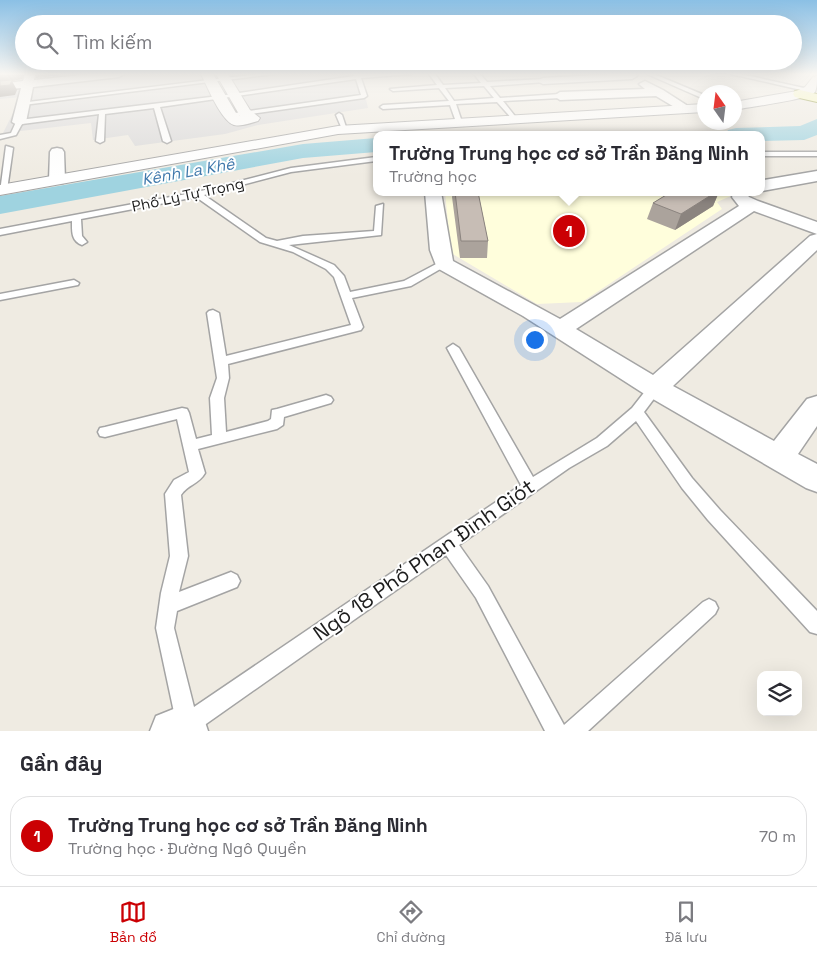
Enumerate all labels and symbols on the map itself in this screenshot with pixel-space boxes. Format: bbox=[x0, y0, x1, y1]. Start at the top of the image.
north arrow bbox=[697, 85, 742, 130]
water label: Kênh La Khê bbox=[140, 153, 237, 190]
street label: Phố Lý Tự Trọng bbox=[130, 173, 246, 216]
pin: 1 bbox=[553, 212, 585, 250]
your location bbox=[522, 327, 548, 353]
street label: Ngõ 18 Phố Phan Đình Giót bbox=[308, 473, 540, 646]

